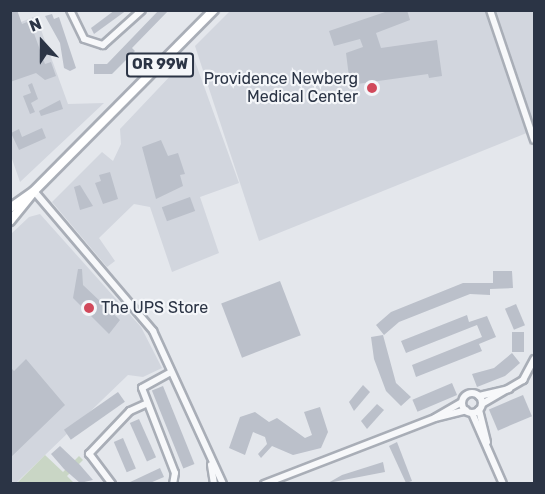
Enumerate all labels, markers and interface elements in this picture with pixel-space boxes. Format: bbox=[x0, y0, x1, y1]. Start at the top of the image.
north arrow bbox=[12, 12, 72, 72]
text: N bbox=[27, 14, 44, 36]
road number: OR 99W bbox=[126, 53, 195, 77]
place label: Providence Newberg Medical Center bbox=[204, 69, 358, 107]
marker: Providence Newberg Medical Center bbox=[363, 79, 381, 97]
place label: The UPS Store bbox=[101, 298, 208, 318]
marker: The UPS Store bbox=[82, 301, 96, 315]

